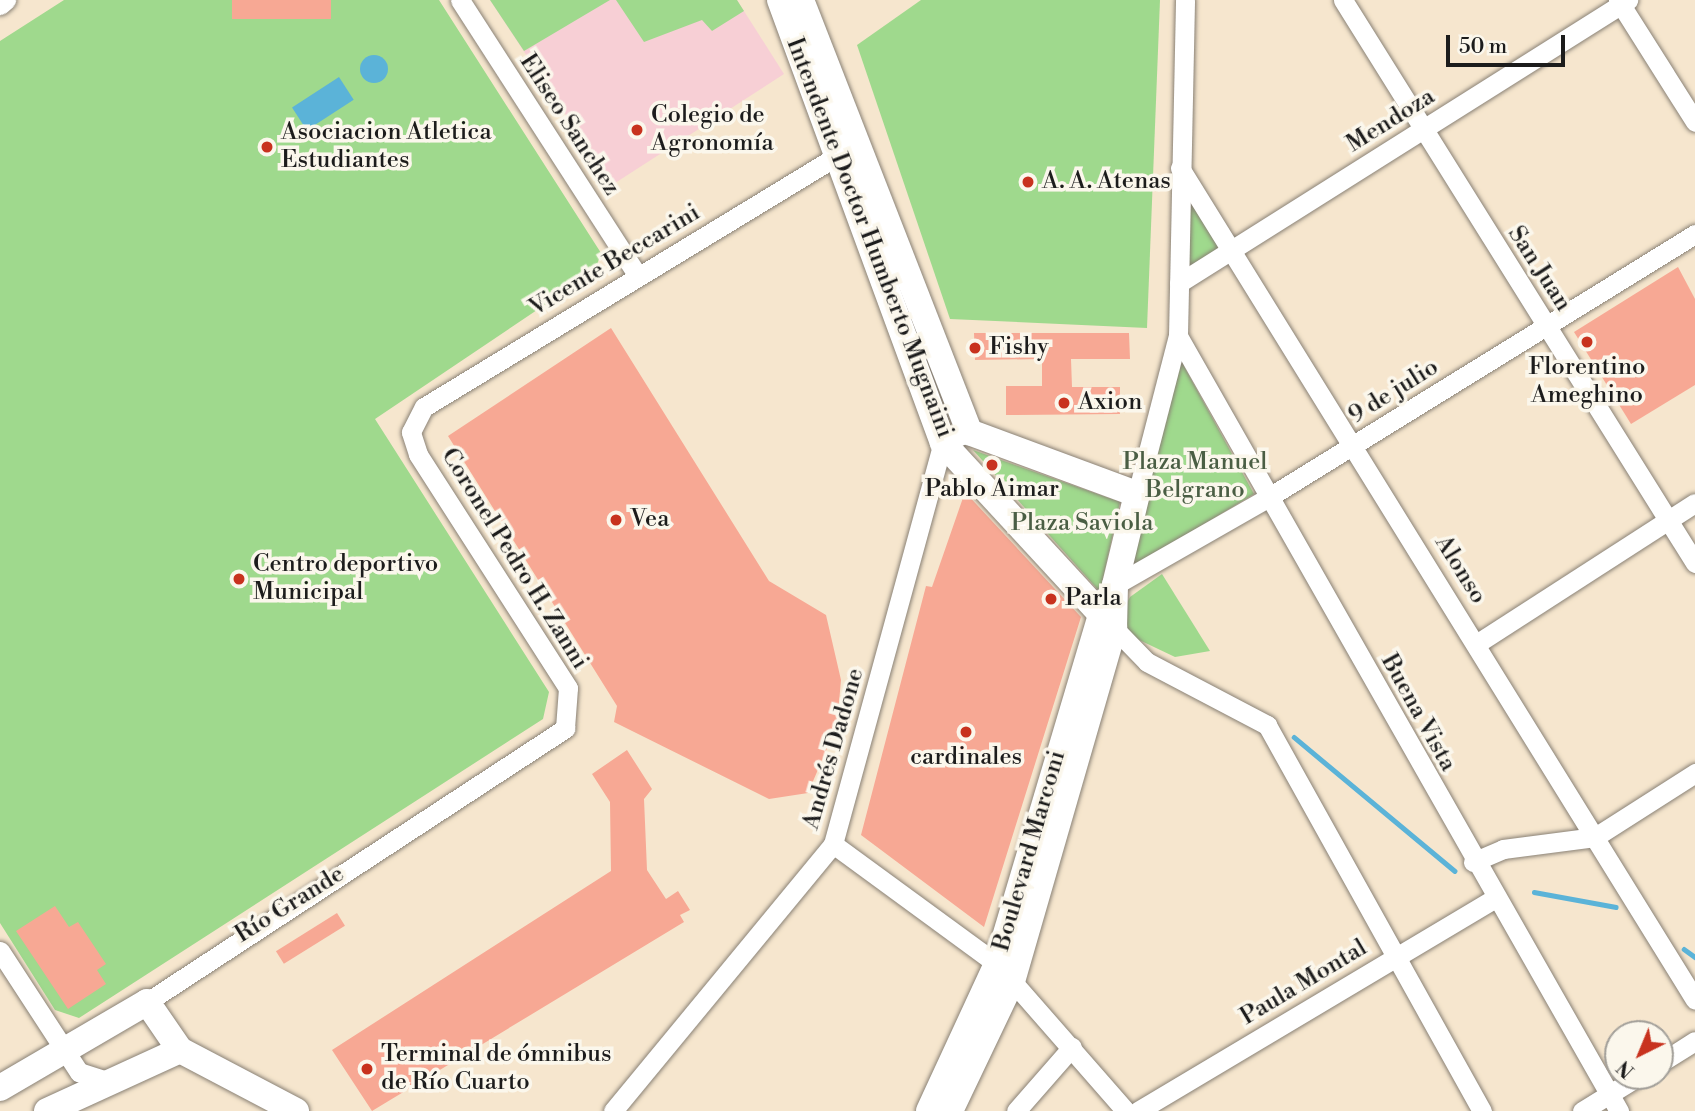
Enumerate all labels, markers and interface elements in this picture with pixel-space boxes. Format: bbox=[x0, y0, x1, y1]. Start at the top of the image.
scale bar bbox=[1450, 21, 1569, 65]
street label: Intendente Doctor Humberto Mugnaini bbox=[779, 34, 959, 442]
text: 50 m bbox=[1459, 34, 1507, 60]
street label: Eliseo Sanchez bbox=[513, 49, 625, 201]
street label: Mendoza bbox=[1342, 83, 1440, 159]
place label: Colegio de Agronomía bbox=[651, 102, 774, 158]
place label: Asociacion Atletica Estudiantes bbox=[281, 119, 492, 175]
marker: Colegio de Agronomía bbox=[629, 122, 645, 138]
marker: Asociacion Atletica Estudiantes bbox=[259, 139, 275, 155]
place label: A. A. Atenas bbox=[1042, 168, 1171, 196]
marker: A. A. Atenas bbox=[1020, 174, 1036, 190]
street label: Vicente Beccarini bbox=[524, 199, 706, 323]
street label: San Juan bbox=[1501, 221, 1577, 317]
place label: Fishy bbox=[989, 334, 1049, 362]
marker: Florentino Ameghino bbox=[1579, 334, 1595, 350]
marker: Fishy bbox=[967, 340, 983, 356]
street label: 9 de julio bbox=[1344, 353, 1444, 431]
place label: Florentino Ameghino bbox=[1528, 354, 1646, 410]
place label: Axion bbox=[1078, 389, 1142, 417]
marker: Axion bbox=[1056, 395, 1072, 411]
street label: Coronel Pedro H. Zanni bbox=[434, 443, 594, 675]
park label: Plaza Manuel Belgrano bbox=[1123, 449, 1267, 505]
marker: Pablo Aimar bbox=[984, 457, 1000, 473]
place label: Pablo Aimar bbox=[925, 476, 1059, 504]
place label: Vea bbox=[630, 506, 669, 534]
park label: Plaza Saviola bbox=[1011, 510, 1153, 538]
marker: Vea bbox=[608, 512, 624, 528]
street label: Alonso bbox=[1428, 530, 1492, 610]
place label: Centro deportivo Municipal bbox=[253, 551, 438, 607]
marker: Centro deportivo Municipal bbox=[231, 571, 247, 587]
place label: Parla bbox=[1065, 585, 1122, 613]
marker: Parla bbox=[1043, 591, 1059, 607]
street label: Buena Vista bbox=[1374, 649, 1462, 777]
street label: Andrés Dadone bbox=[797, 665, 871, 833]
marker: cardinales bbox=[958, 724, 974, 740]
place label: cardinales bbox=[910, 744, 1022, 772]
street label: Boulevard Marconi bbox=[988, 747, 1072, 955]
street label: Río Grande bbox=[230, 860, 350, 950]
street label: Paula Montal bbox=[1236, 934, 1372, 1032]
north arrow bbox=[1604, 1020, 1674, 1090]
place label: Terminal de ómnibus de Río Cuarto bbox=[381, 1041, 611, 1097]
text: N bbox=[1612, 1055, 1640, 1083]
marker: Terminal de ómnibus de Río Cuarto bbox=[359, 1061, 375, 1077]

